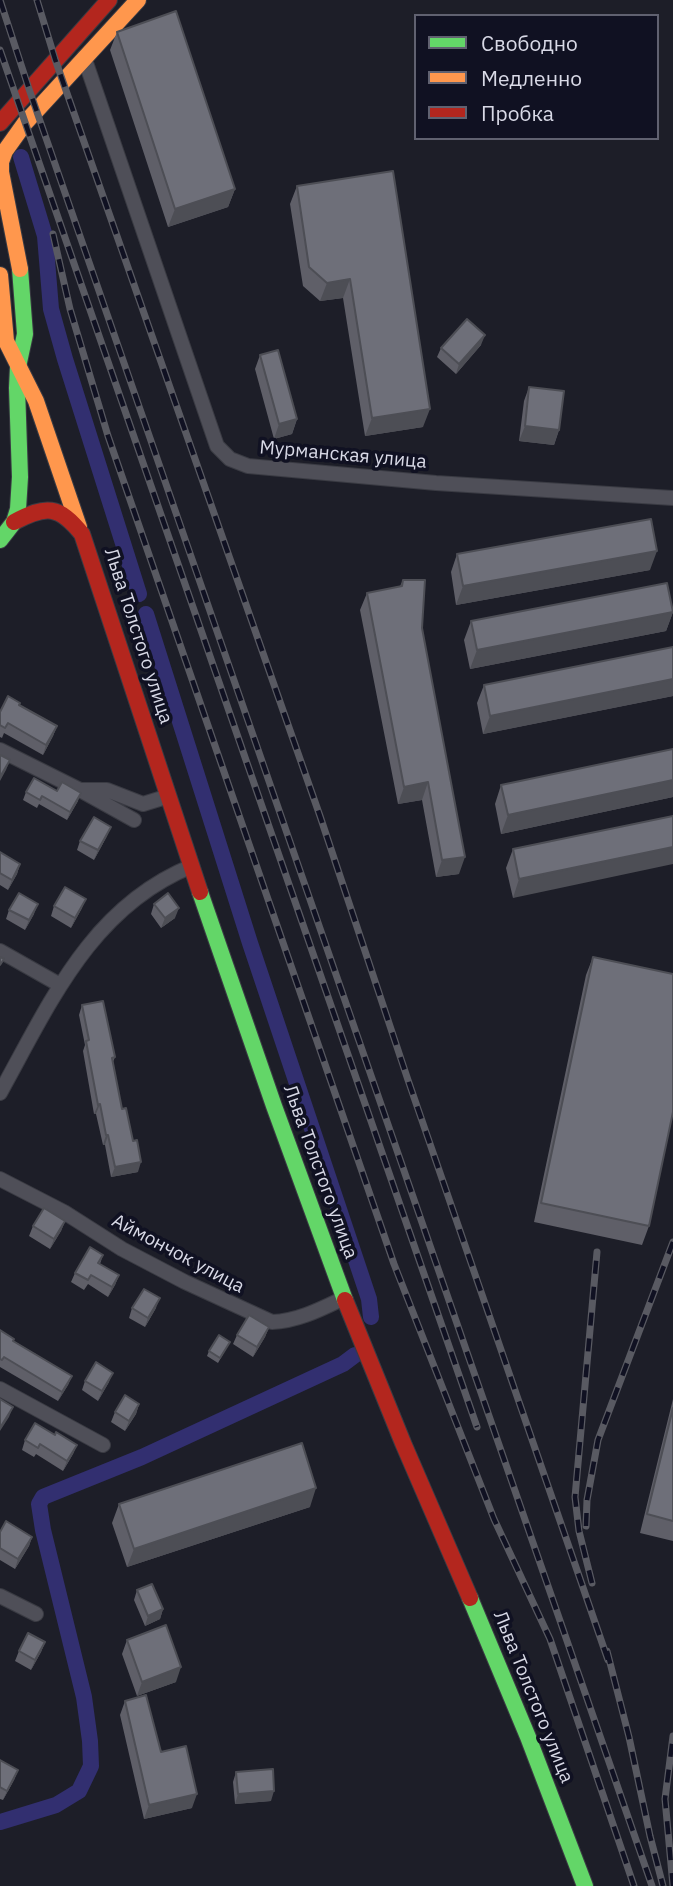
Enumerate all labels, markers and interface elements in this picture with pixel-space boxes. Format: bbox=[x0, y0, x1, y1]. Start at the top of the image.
legend bbox=[414, 14, 659, 140]
text: Свободно bbox=[481, 29, 578, 57]
text: Медленно bbox=[481, 64, 582, 92]
text: Пробка bbox=[481, 99, 554, 127]
street label: Мурманская улица bbox=[258, 436, 428, 474]
street label: Льва Толстого улица bbox=[99, 545, 177, 727]
street label: Льва Толстого улица bbox=[278, 1082, 362, 1262]
street label: Аймончок улица bbox=[108, 1209, 248, 1299]
street label: Льва Толстого улица bbox=[488, 1608, 578, 1786]

